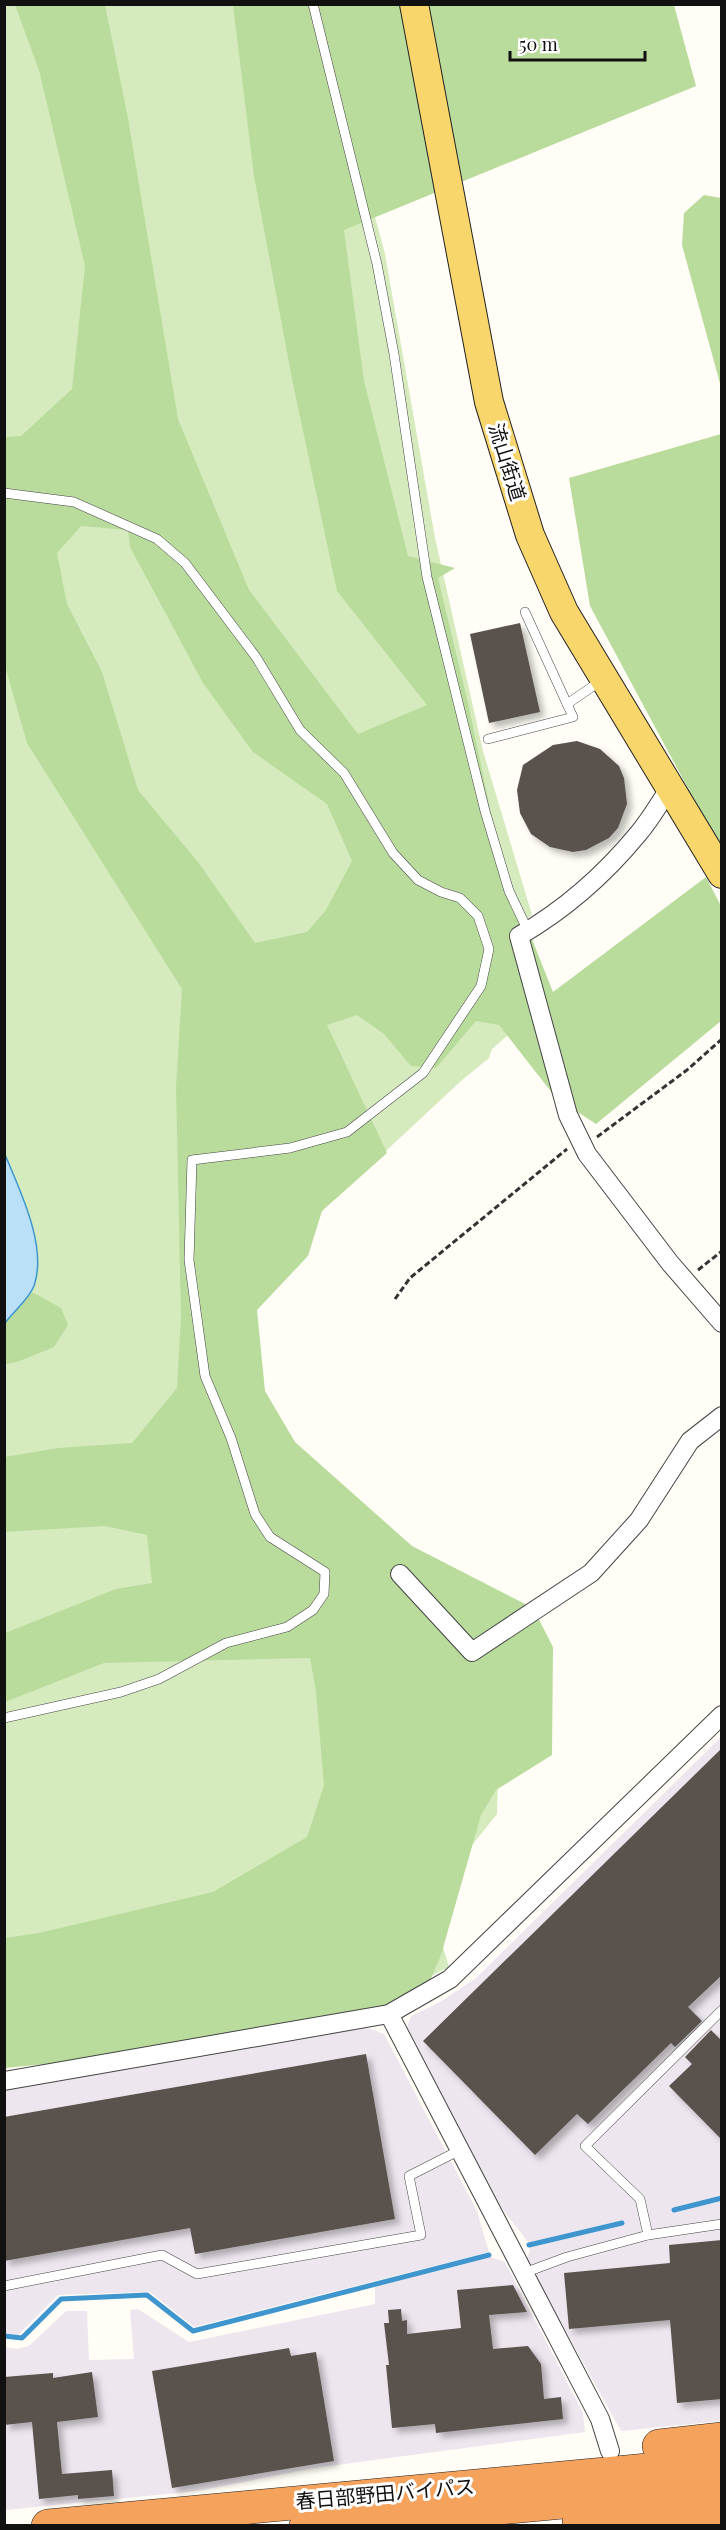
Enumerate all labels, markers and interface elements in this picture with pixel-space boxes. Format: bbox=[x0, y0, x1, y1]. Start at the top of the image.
scale bar bbox=[510, 24, 645, 62]
text: 50 m bbox=[519, 32, 558, 56]
street label: 流山街道 bbox=[484, 419, 533, 504]
street label: 春日部野田バイパス bbox=[294, 2471, 476, 2514]

